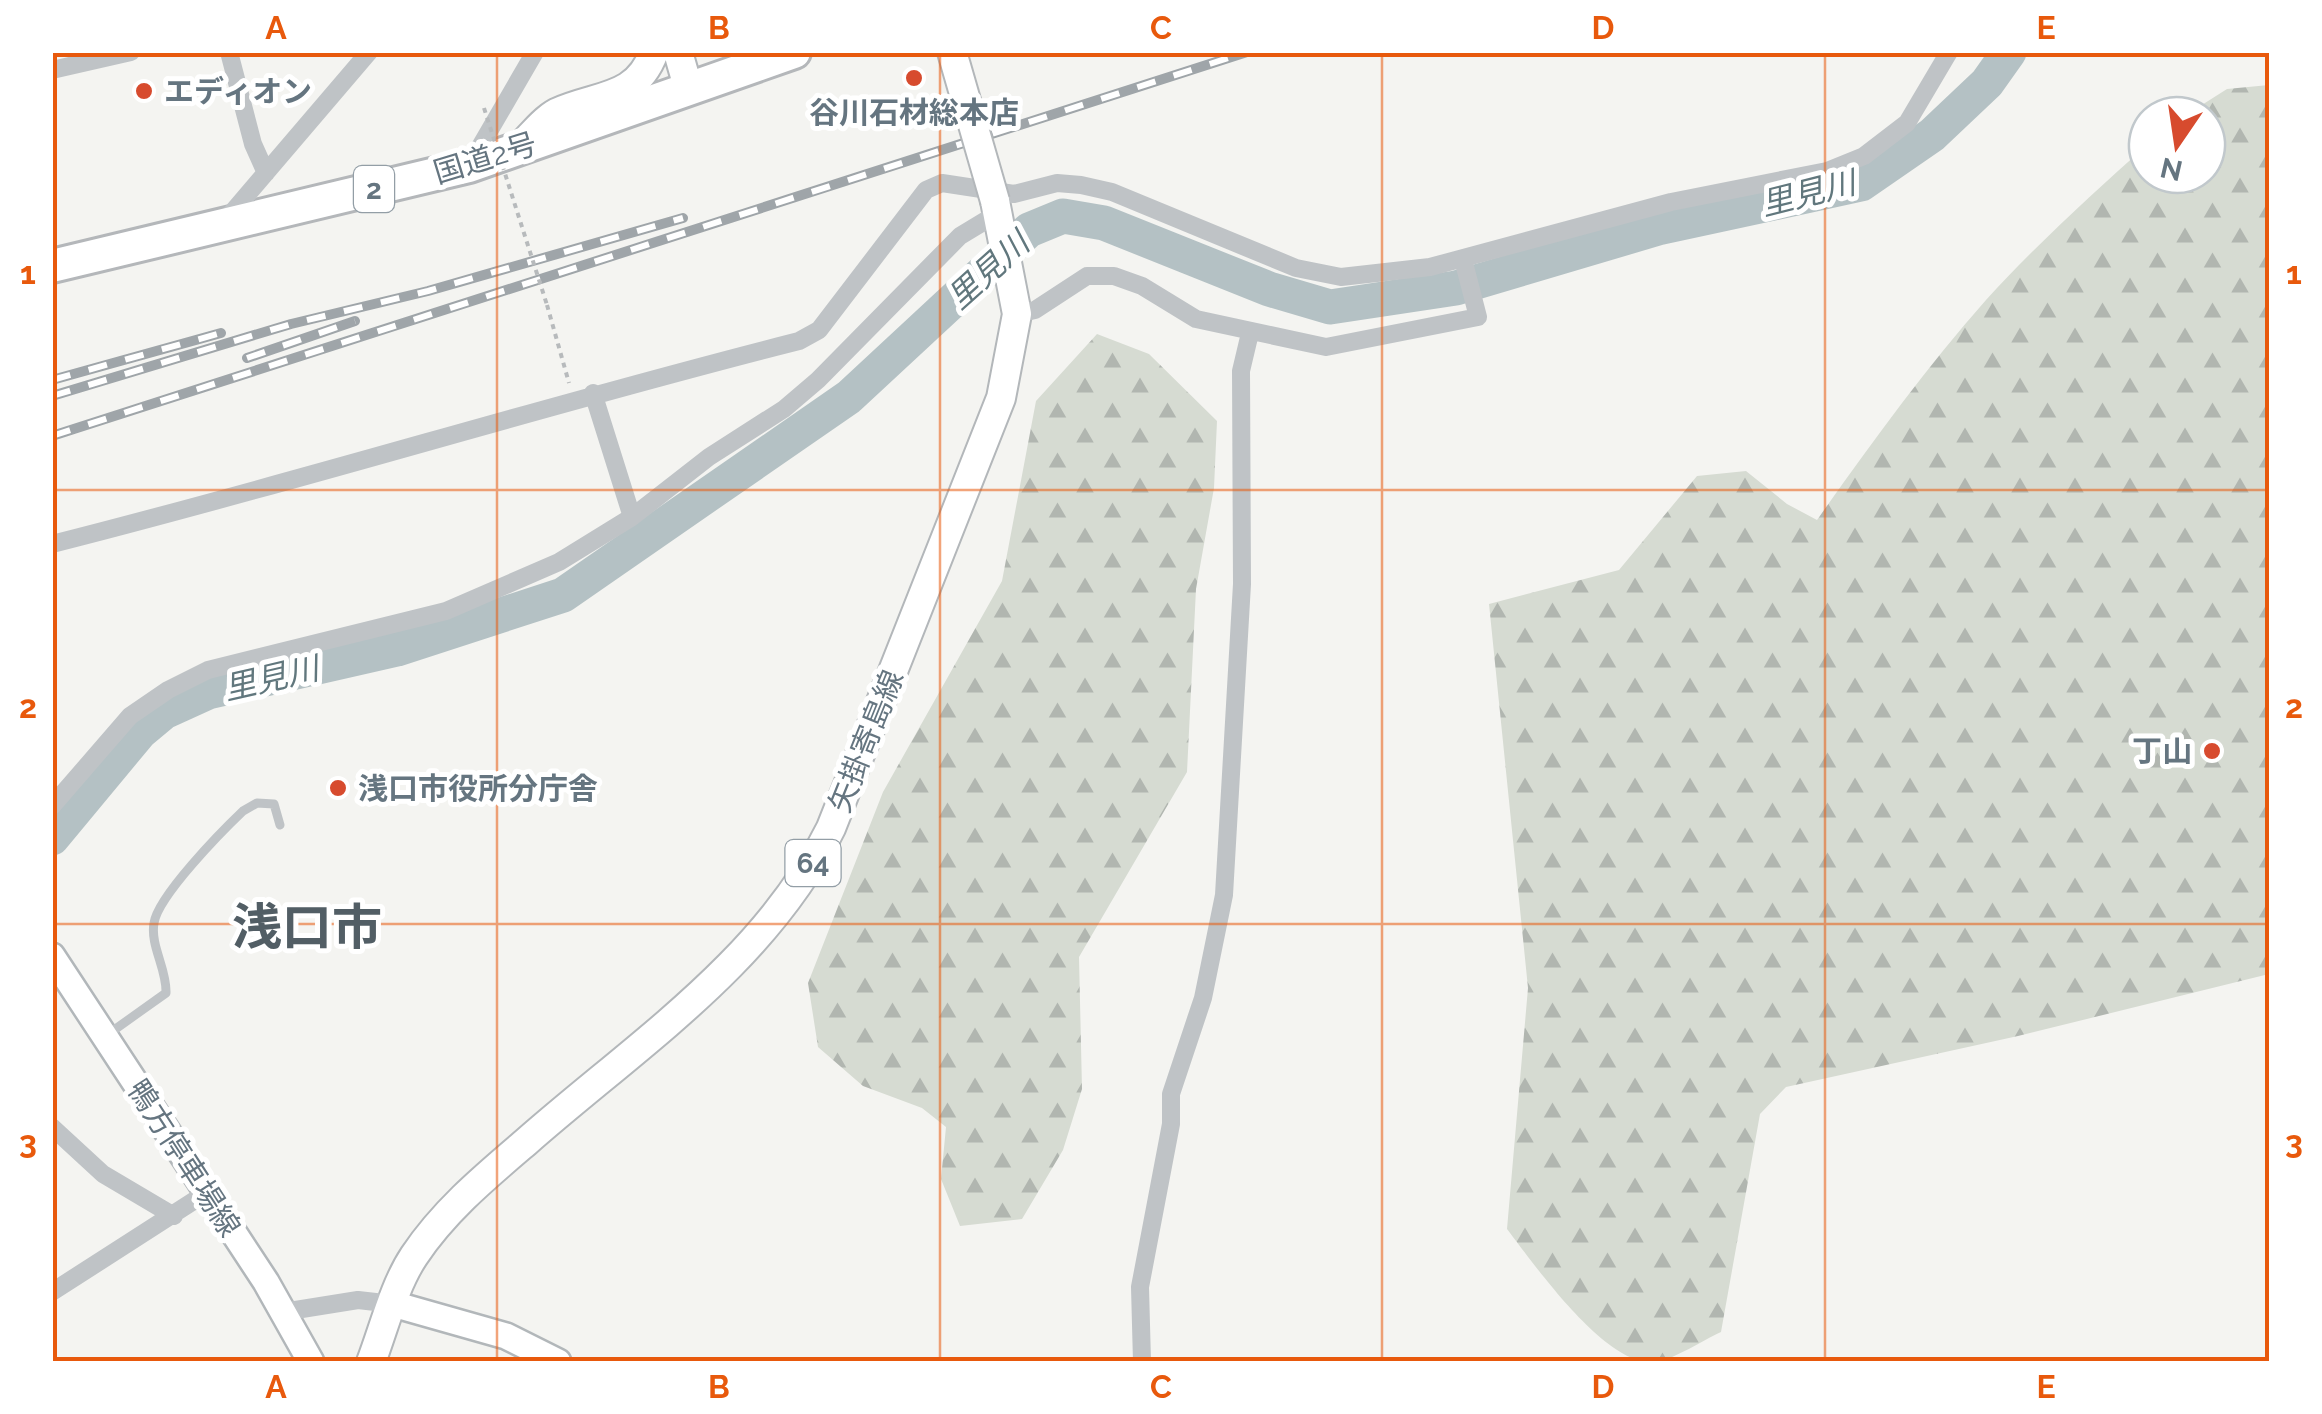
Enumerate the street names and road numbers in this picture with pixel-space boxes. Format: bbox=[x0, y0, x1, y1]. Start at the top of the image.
street label: 国道2号 bbox=[429, 126, 541, 190]
road number: 2 bbox=[354, 166, 394, 212]
street label: 矢掛寄島線 bbox=[822, 665, 910, 817]
road number: 64 bbox=[786, 840, 840, 886]
street label: 鴨方停車場線 bbox=[120, 1073, 248, 1243]

